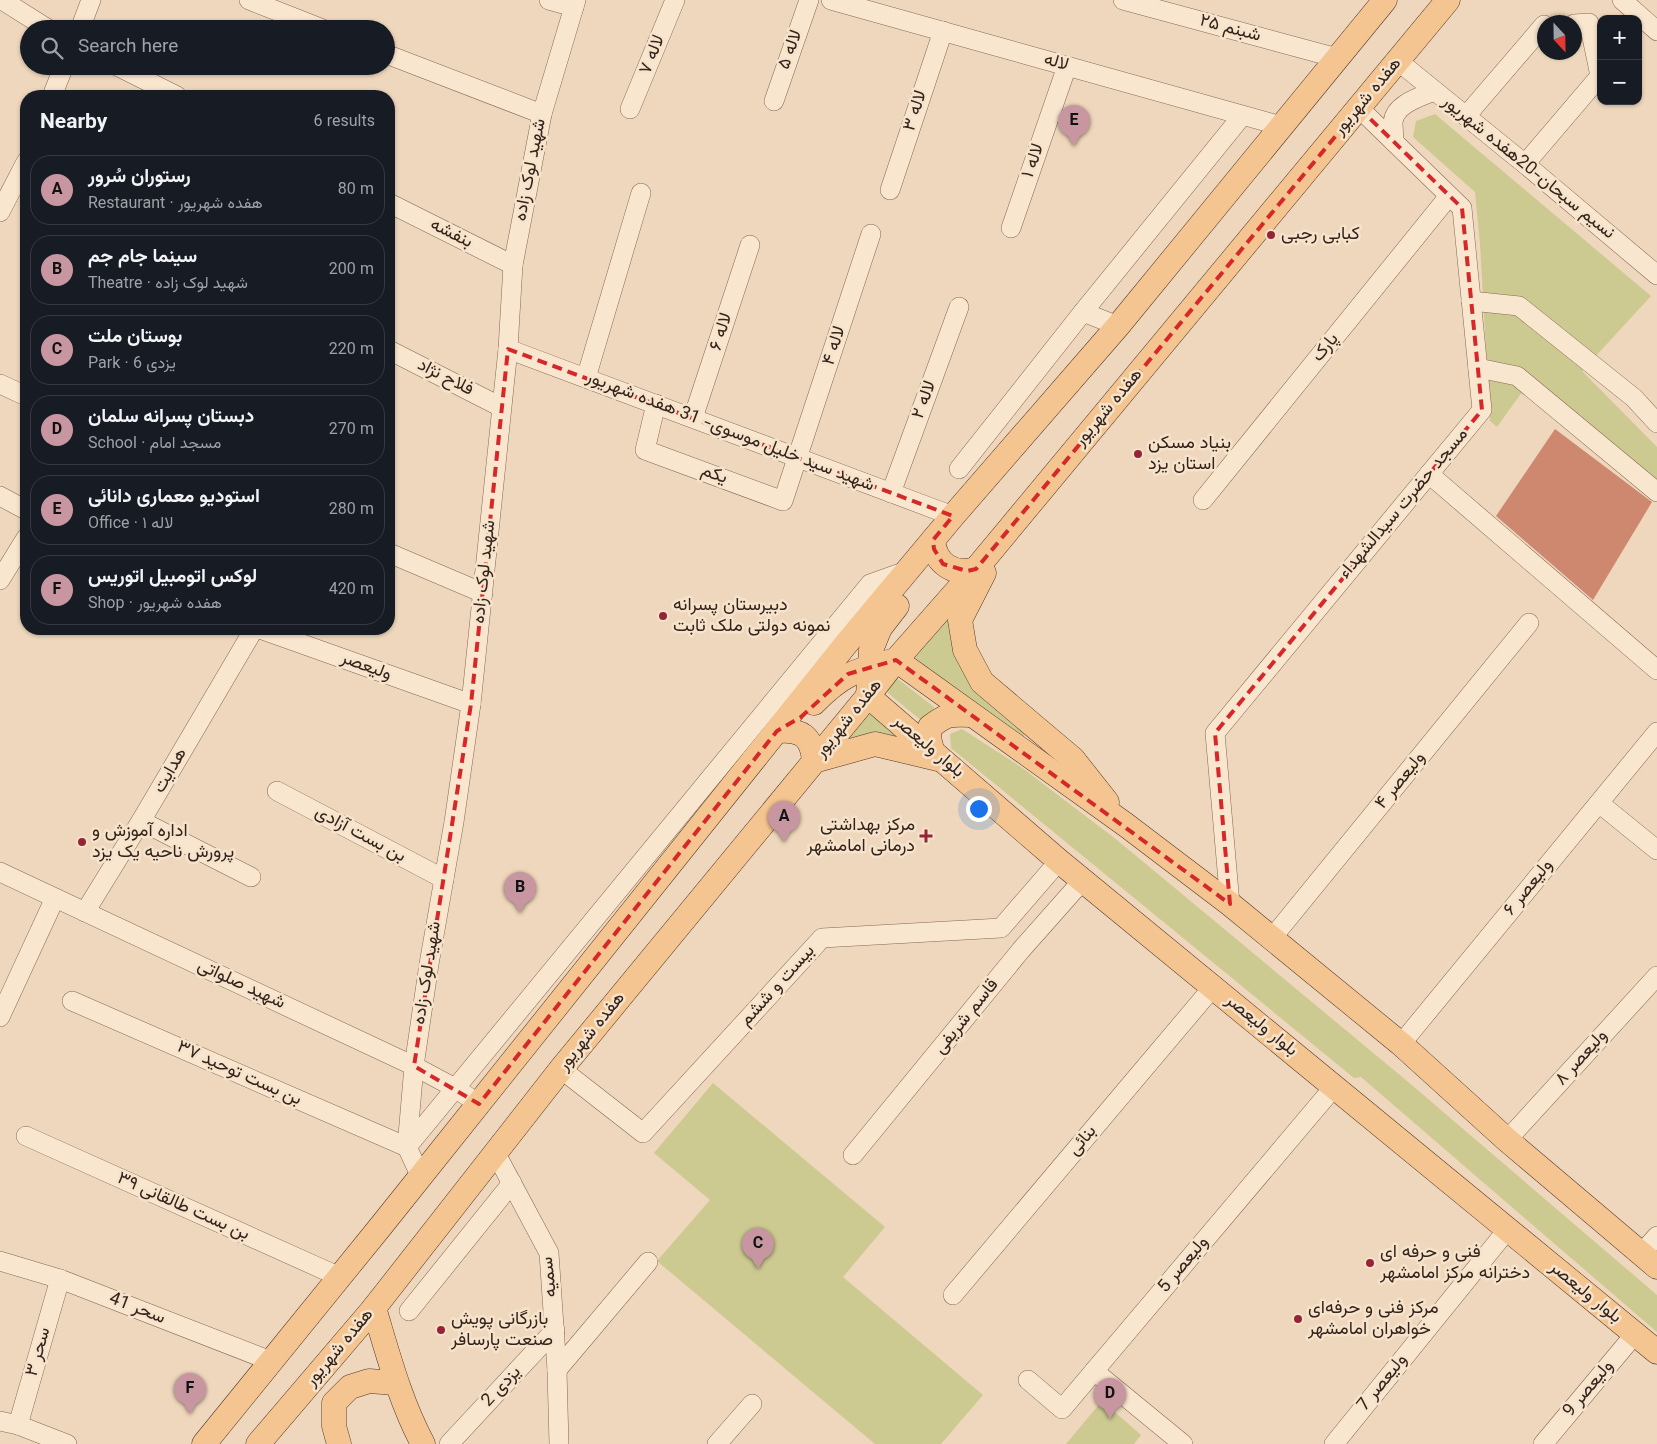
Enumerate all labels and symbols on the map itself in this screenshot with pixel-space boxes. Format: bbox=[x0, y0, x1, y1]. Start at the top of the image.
street label: شبنم ۲۵ bbox=[1196, 7, 1264, 51]
north arrow bbox=[1537, 15, 1582, 60]
street label: لاله ۵ bbox=[771, 26, 811, 74]
street label: لاله ۷ bbox=[632, 31, 674, 79]
street label: لاله bbox=[1040, 46, 1072, 80]
street label: هفده شهریور bbox=[1326, 52, 1409, 143]
street label: لاله ۳ bbox=[896, 87, 936, 135]
street label: نسیم سبحان-20هفده شهریور bbox=[1434, 88, 1621, 247]
pin: E bbox=[1058, 105, 1090, 146]
street label: شهید لوک زاده bbox=[507, 116, 555, 224]
street label: لاله ۱ bbox=[1015, 140, 1053, 182]
street label: بنفشه bbox=[425, 211, 477, 257]
place label: کبابی رجبی bbox=[1281, 221, 1360, 249]
marker: کبابی رجبی bbox=[1265, 229, 1277, 241]
street label: لاله ۶ bbox=[703, 309, 741, 355]
street label: لاله ۴ bbox=[816, 323, 854, 369]
street label: پارک bbox=[1305, 327, 1347, 369]
street label: فلاح نژاد bbox=[412, 352, 478, 404]
street label: هفده شهریور bbox=[1067, 363, 1150, 454]
street label: شهید سید خلیل موسوی- 31 هفده شهریور bbox=[581, 364, 878, 500]
street label: لاله ۲ bbox=[905, 377, 945, 423]
street label: مسجد حضرت سیدالشهداء bbox=[1332, 422, 1476, 586]
place label: بنیاد مسکن استان یزد bbox=[1148, 430, 1231, 479]
marker: بنیاد مسکن استان یزد bbox=[1132, 448, 1144, 460]
street label: یکم bbox=[697, 457, 731, 493]
street label: شهید لوک زاده bbox=[466, 519, 504, 625]
place label: دبیرستان پسرانه نمونه دولتی ملک ثابت bbox=[673, 592, 830, 641]
marker: دبیرستان پسرانه نمونه دولتی ملک ثابت bbox=[657, 610, 669, 622]
street label: ولیعصر bbox=[336, 645, 395, 689]
street label: هفده شهریور bbox=[808, 673, 890, 766]
street label: بلوار ولیعصر bbox=[885, 708, 970, 786]
street label: هدایت bbox=[147, 743, 195, 799]
street label: ولیعصر ۴ bbox=[1369, 746, 1433, 816]
your location bbox=[966, 796, 992, 822]
street label: بن بست آزادی bbox=[309, 799, 411, 871]
pin: A bbox=[768, 801, 800, 842]
place label: مرکز بهداشتی درمانی امامشهر bbox=[805, 812, 915, 861]
place label: اداره آموزش و پرورش ناحیه یک یزد bbox=[92, 818, 234, 867]
marker: مرکز بهداشتی درمانی امامشهر bbox=[919, 829, 933, 843]
marker: اداره آموزش و پرورش ناحیه یک یزد bbox=[76, 836, 88, 848]
street label: ولیعصر ۶ bbox=[1497, 854, 1561, 922]
pin: B bbox=[504, 872, 536, 913]
street label: شهید لوک زاده bbox=[406, 919, 450, 1027]
street label: بیست و ششم bbox=[733, 939, 823, 1033]
street label: شهید صلواتی bbox=[192, 952, 290, 1018]
street label: قاسم شریفی bbox=[928, 973, 1006, 1061]
street label: هفده شهریور bbox=[551, 986, 633, 1079]
street label: بلوار ولیعصر bbox=[1218, 987, 1303, 1064]
street label: ولیعصر ۸ bbox=[1549, 1023, 1615, 1093]
street label: بن بست توحید ۳۷ bbox=[172, 1034, 306, 1114]
street label: بنائی bbox=[1062, 1119, 1104, 1163]
street label: بن‌ بست طالقانی ۳۹ bbox=[112, 1165, 254, 1249]
pin: C bbox=[742, 1228, 774, 1269]
street label: ولیعصر 5 bbox=[1152, 1230, 1216, 1300]
place label: فنی و حرفه ای دخترانه مرکز امامشهر bbox=[1379, 1239, 1530, 1288]
street label: بلوار ولیعصر bbox=[1542, 1254, 1627, 1331]
street label: سمیه bbox=[534, 1255, 566, 1299]
marker: فنی و حرفه ای دخترانه مرکز امامشهر bbox=[1364, 1257, 1376, 1269]
street label: سحر 41 bbox=[105, 1285, 169, 1333]
place label: مرکز فنی و حرفه‌ای خواهران امامشهر bbox=[1307, 1295, 1439, 1344]
street label: هفده شهریور bbox=[298, 1303, 381, 1394]
place label: بازرگانی پویش صنعت پارسافر bbox=[450, 1306, 553, 1355]
marker: مرکز فنی و حرفه‌ای خواهران امامشهر bbox=[1292, 1313, 1304, 1325]
street label: سحر ۳ bbox=[19, 1324, 59, 1380]
marker: بازرگانی پویش صنعت پارسافر bbox=[435, 1324, 447, 1336]
street label: ولیعصر 7 bbox=[1351, 1348, 1415, 1418]
street label: ولیعصر 9 bbox=[1557, 1354, 1621, 1424]
street label: یزدی 2 bbox=[475, 1360, 529, 1414]
pin: F bbox=[174, 1373, 206, 1414]
pin: D bbox=[1094, 1378, 1126, 1419]

